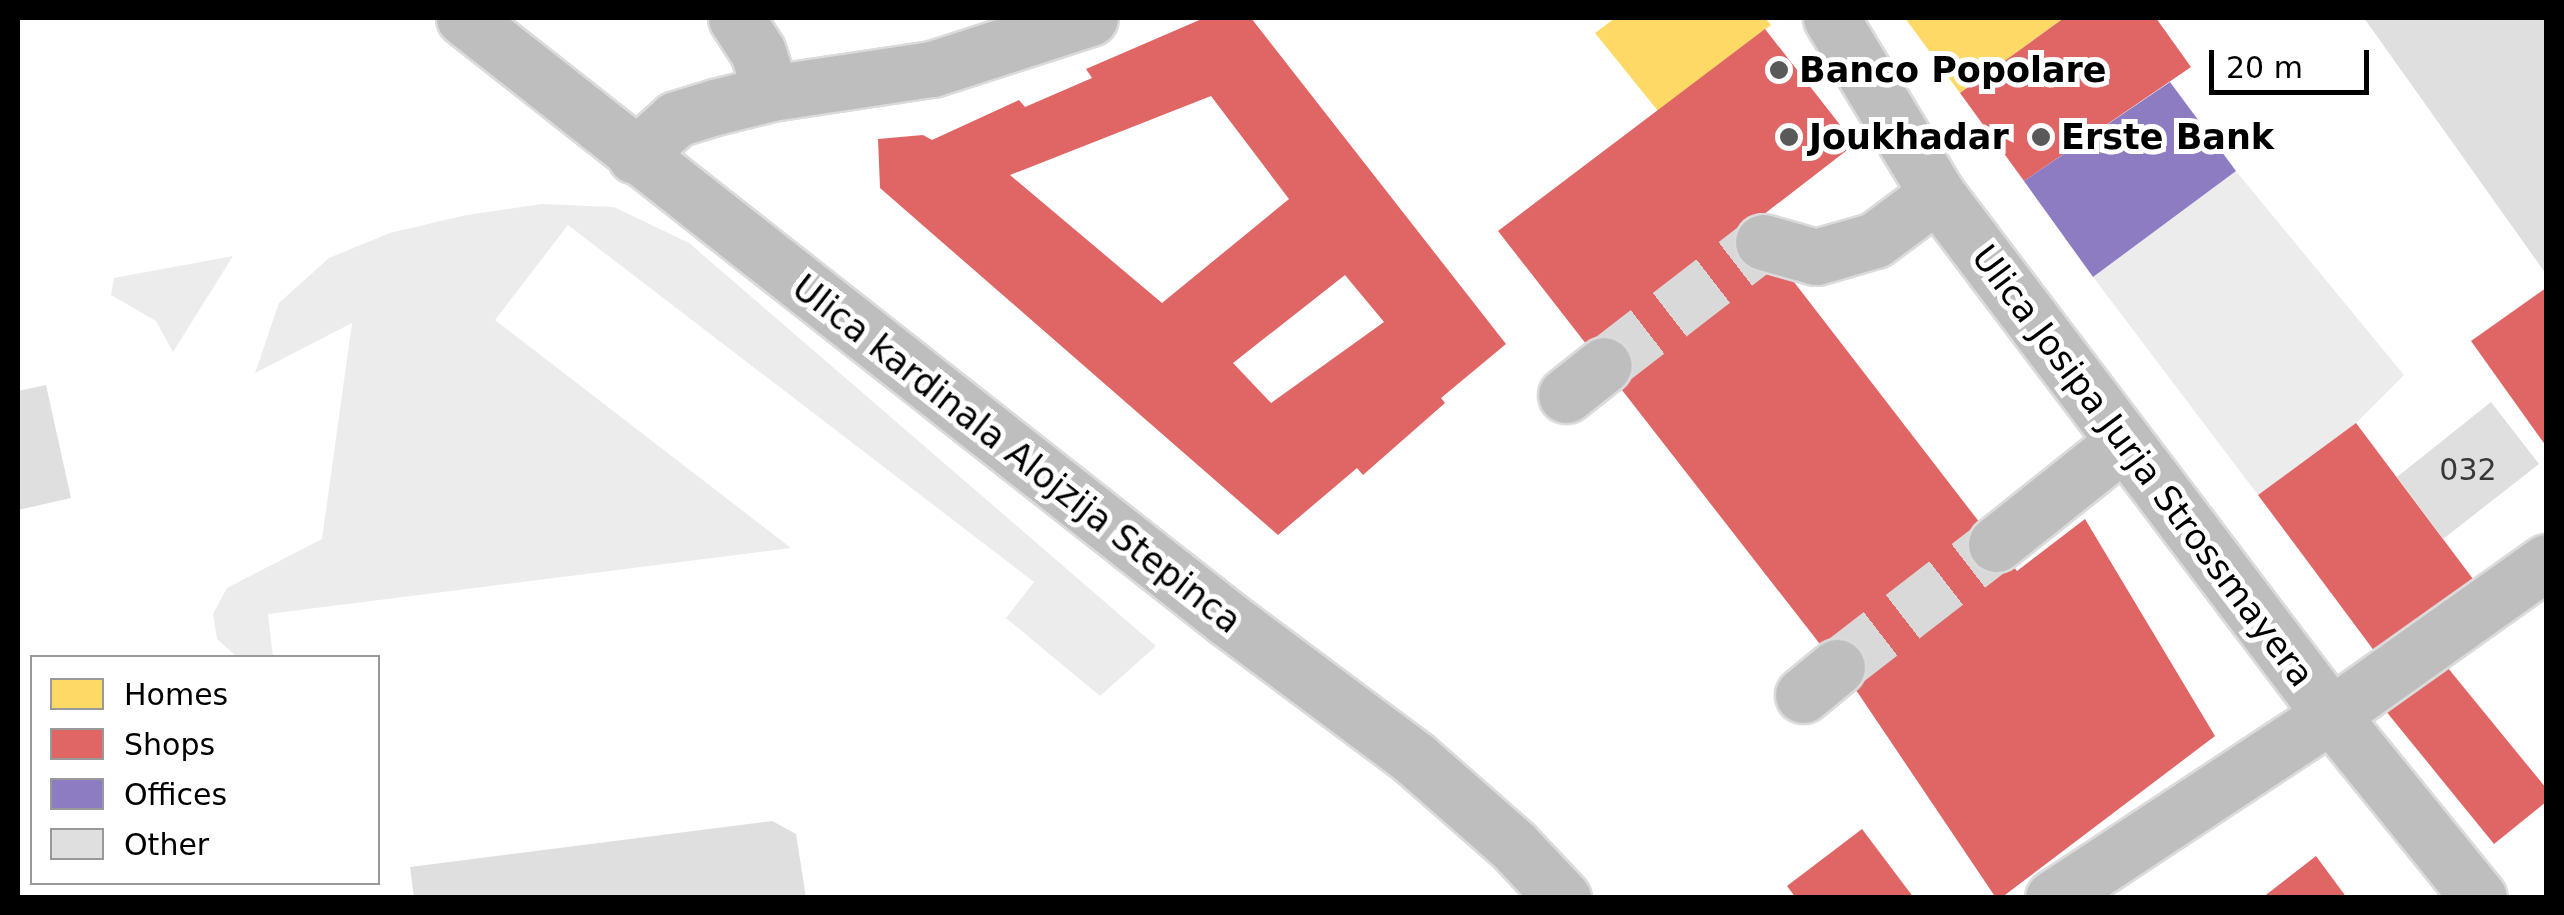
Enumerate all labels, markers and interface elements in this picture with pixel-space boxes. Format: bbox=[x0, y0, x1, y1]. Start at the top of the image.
scale bar bbox=[2214, 30, 2374, 92]
place label: Banco Popolare bbox=[1799, 49, 2107, 91]
text: 20 m bbox=[2226, 50, 2303, 85]
marker: Banco Popolare bbox=[1768, 59, 1790, 81]
place label: Joukhadar bbox=[1809, 116, 2009, 158]
place label: Erste Bank bbox=[2061, 116, 2274, 158]
marker: Joukhadar bbox=[1778, 126, 1800, 148]
marker: Erste Bank bbox=[2030, 126, 2052, 148]
street label: Ulica Josipa Jurja Strossmayera bbox=[1963, 237, 2323, 695]
street label: Ulica kardinala Alojzija Stepinca bbox=[785, 266, 1249, 642]
house number: 032 bbox=[2439, 452, 2497, 488]
legend bbox=[30, 655, 380, 885]
text: Homes bbox=[124, 677, 228, 712]
text: Shops bbox=[124, 727, 215, 762]
text: Offices bbox=[124, 777, 227, 812]
text: Other bbox=[124, 827, 209, 862]

